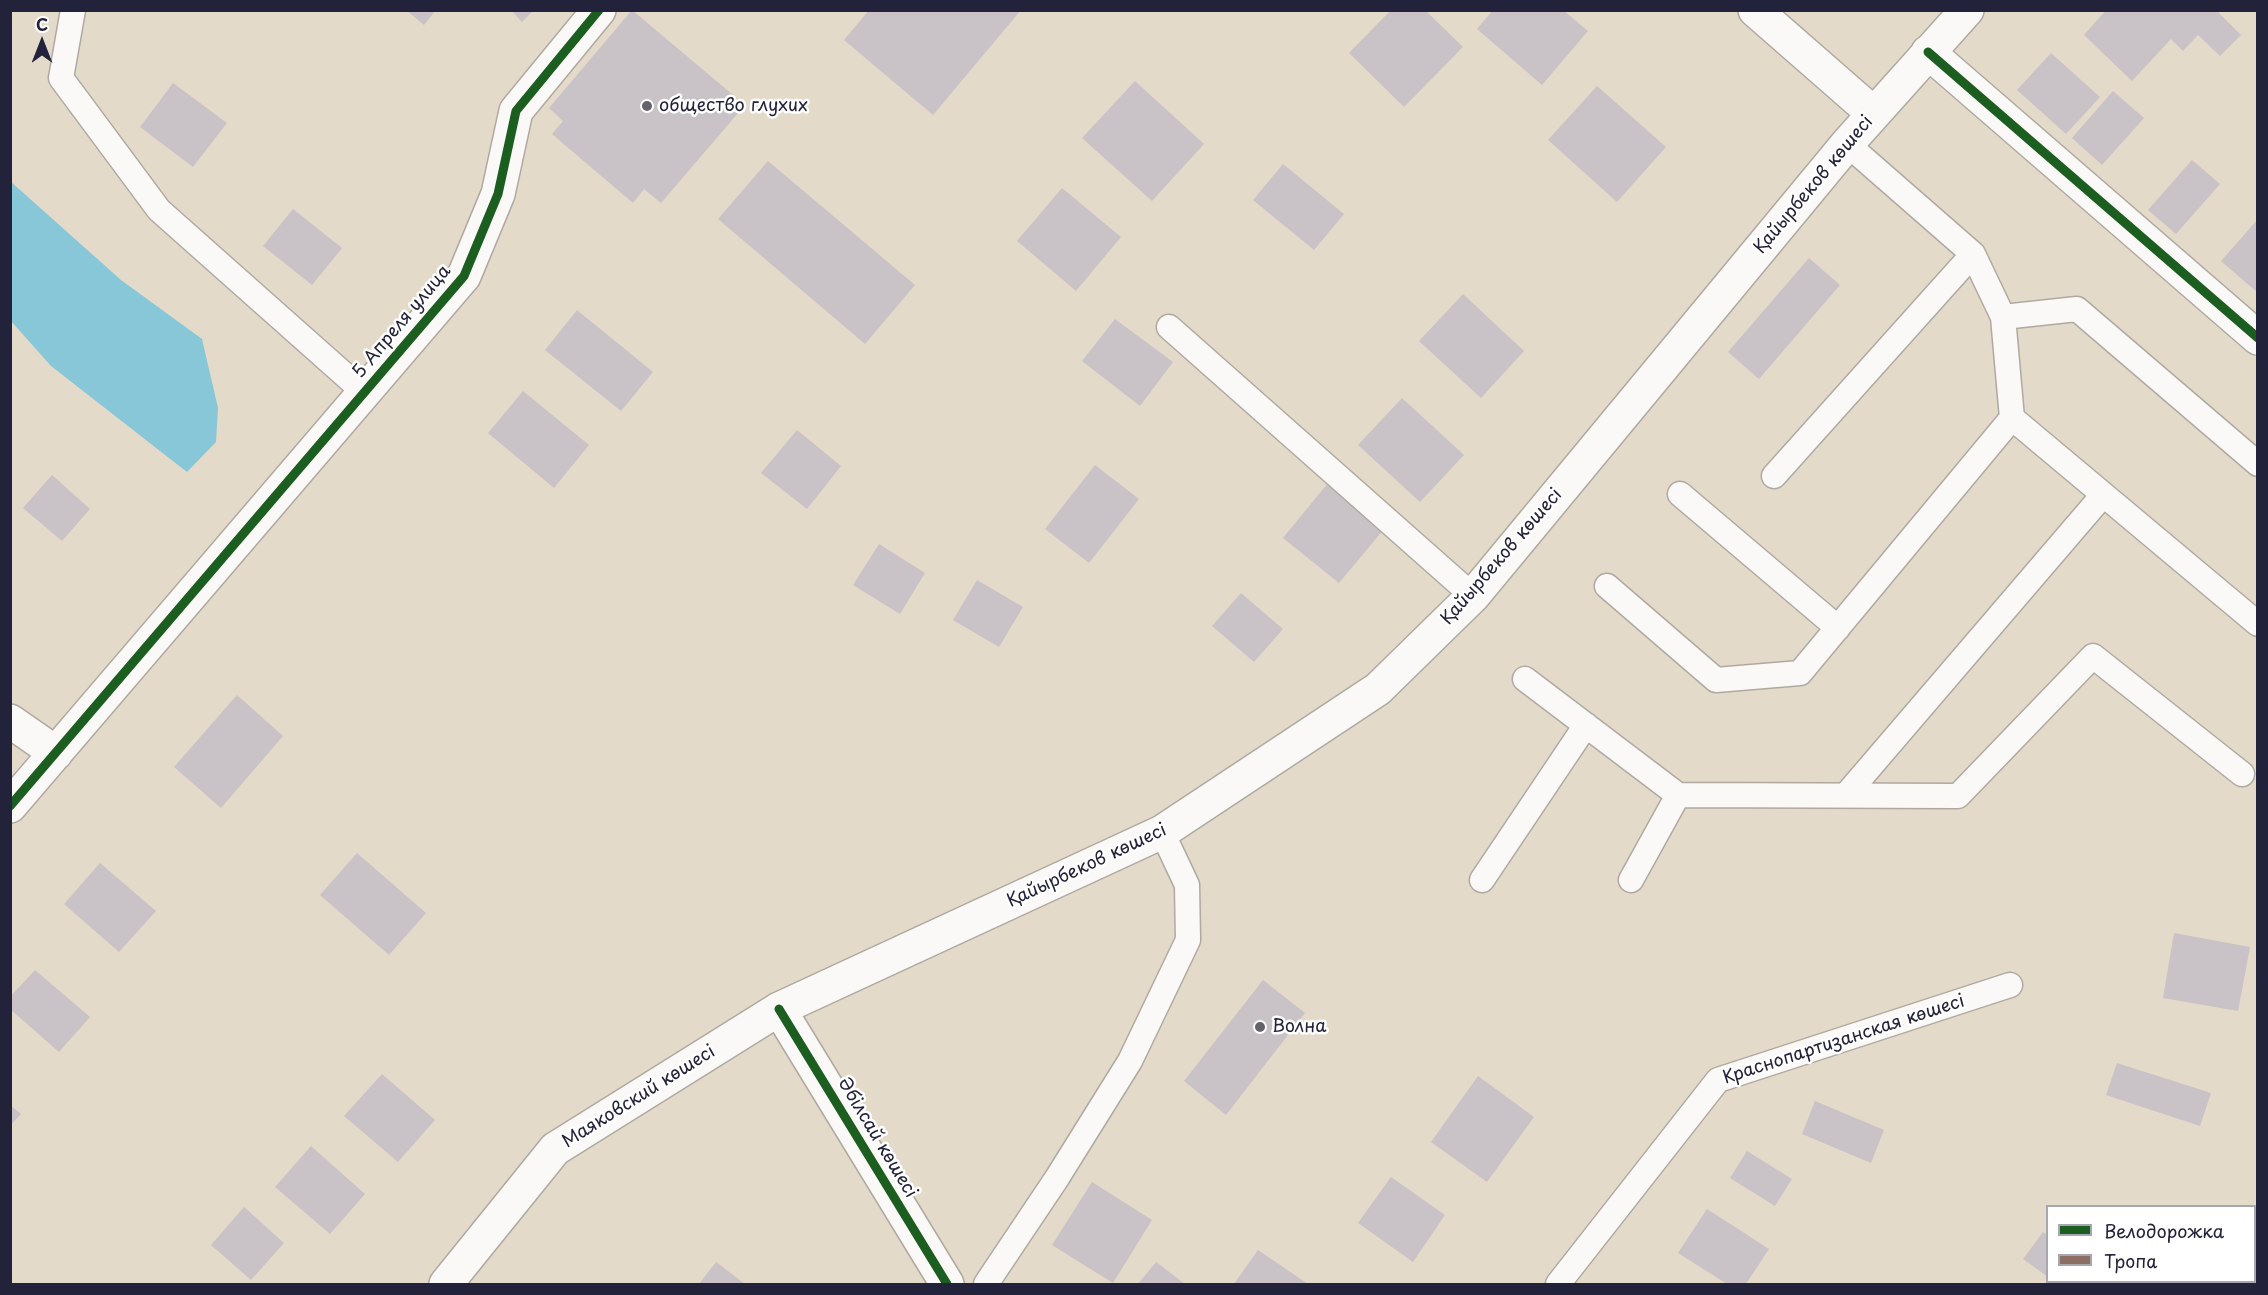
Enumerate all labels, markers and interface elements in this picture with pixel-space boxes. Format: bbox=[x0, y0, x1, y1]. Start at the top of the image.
north arrow bbox=[12, 12, 72, 72]
text: С bbox=[36, 12, 48, 36]
place label: общество глухих bbox=[659, 95, 808, 117]
marker: общество глухих bbox=[640, 99, 654, 113]
street label: Қайырбеков көшесі bbox=[1750, 112, 1878, 258]
street label: 5 Апреля улица bbox=[348, 261, 456, 383]
street label: Қайырбеков көшесі bbox=[1437, 484, 1567, 630]
street label: Қайырбеков көшесі bbox=[1004, 820, 1170, 912]
street label: Краснопартизанская көшесі bbox=[1720, 991, 1968, 1089]
place label: Волна bbox=[1272, 1016, 1326, 1038]
marker: Волна bbox=[1253, 1020, 1267, 1034]
street label: Маяковский көшесі bbox=[559, 1041, 719, 1153]
street label: Әбілсай көшесі bbox=[833, 1074, 921, 1202]
legend bbox=[2046, 1205, 2256, 1283]
text: Велодорожка bbox=[2104, 1217, 2224, 1244]
text: Тропа bbox=[2104, 1247, 2157, 1274]

